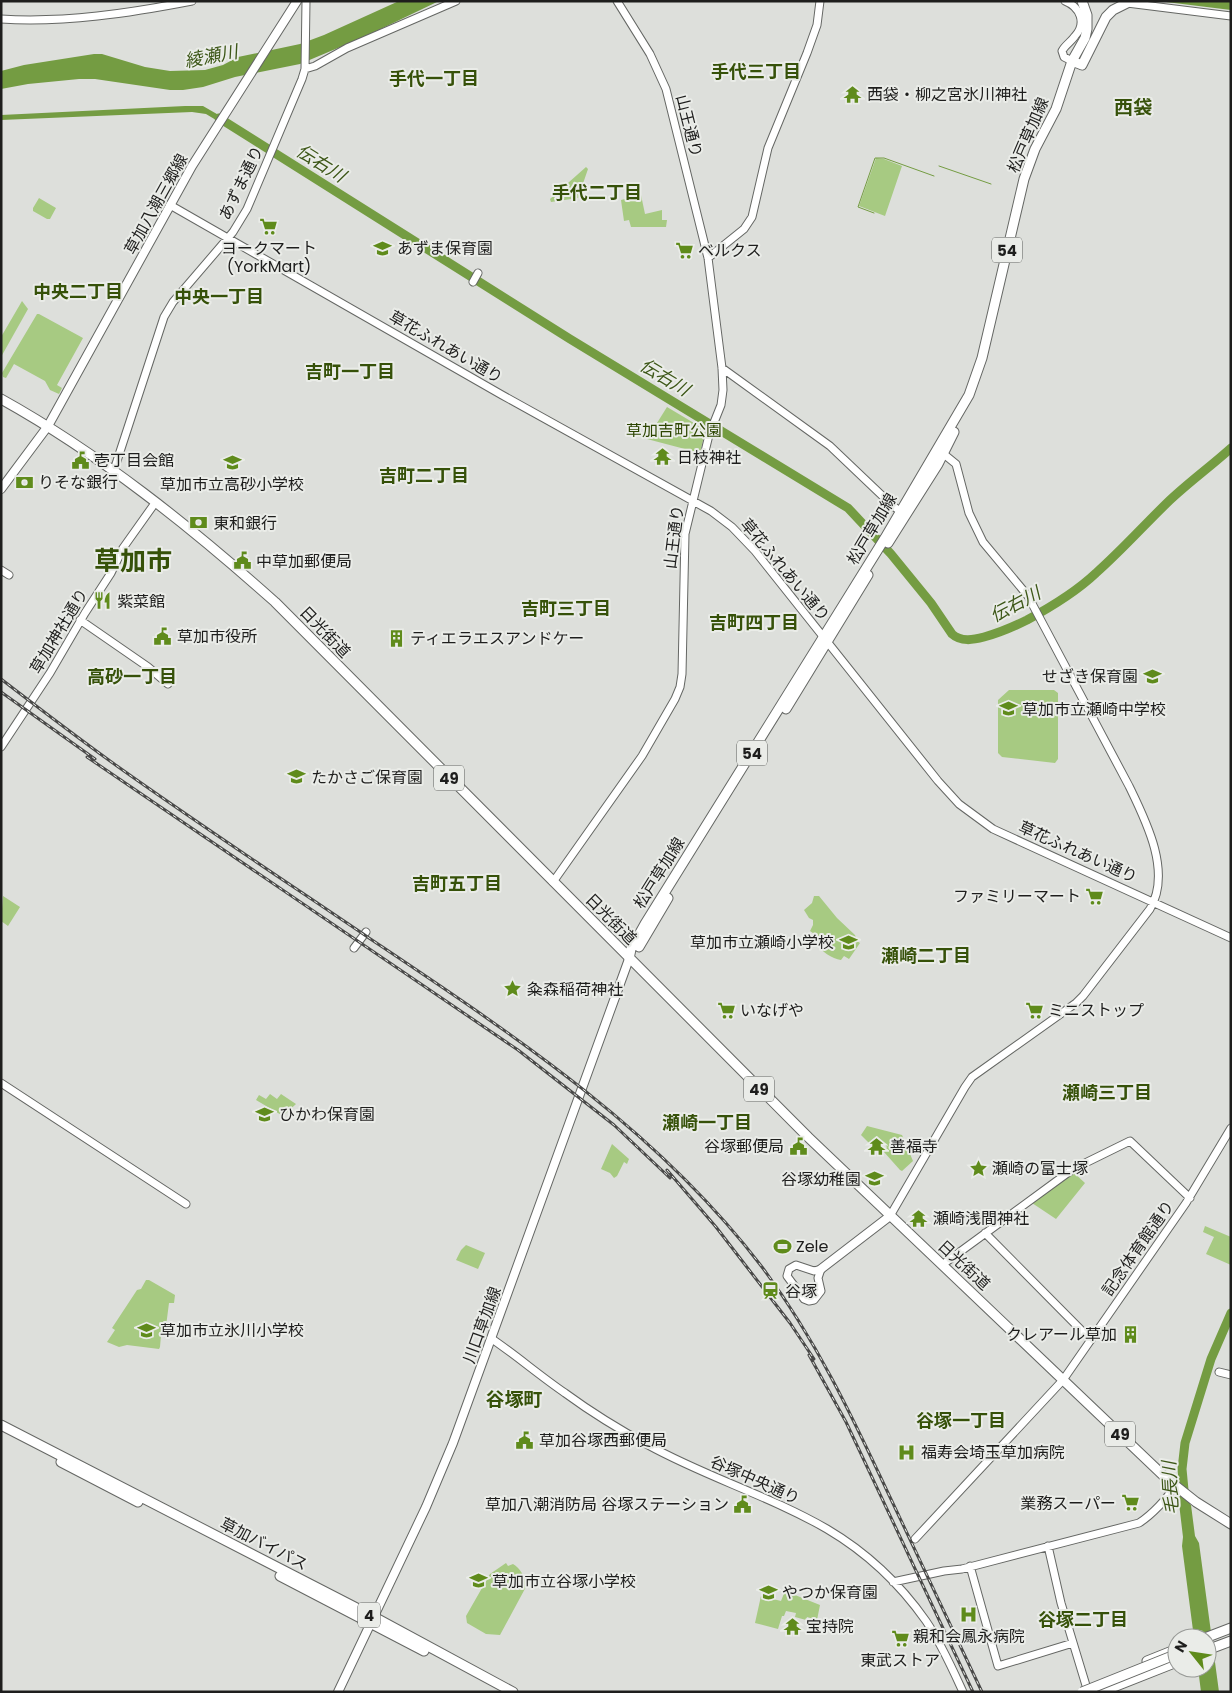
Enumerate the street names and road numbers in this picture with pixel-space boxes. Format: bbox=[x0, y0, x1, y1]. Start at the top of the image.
street label: 山王通り bbox=[670, 92, 708, 160]
street label: 松戸草加線 bbox=[1002, 94, 1054, 176]
street label: あずま通り bbox=[213, 142, 269, 224]
street label: 草加八潮三郷線 bbox=[119, 149, 193, 259]
road number: 54 bbox=[992, 238, 1022, 262]
street label: 草花ふれあい通り bbox=[385, 305, 507, 389]
street label: 松戸草加線 bbox=[842, 489, 902, 569]
street label: 山王通り bbox=[659, 504, 689, 570]
street label: 草花ふれあい通り bbox=[735, 514, 835, 626]
street label: 草加神社通り bbox=[24, 584, 94, 678]
street label: 日光街道 bbox=[294, 601, 356, 663]
road number: 54 bbox=[737, 740, 767, 766]
road number: 49 bbox=[434, 766, 464, 790]
street label: 草花ふれあい通り bbox=[1015, 815, 1141, 889]
street label: 松戸草加線 bbox=[628, 833, 690, 913]
street label: 日光街道 bbox=[580, 888, 642, 950]
road number: 49 bbox=[744, 1076, 774, 1102]
street label: 記念体育館通り bbox=[1096, 1196, 1180, 1300]
street label: 日光街道 bbox=[933, 1235, 995, 1295]
street label: 川口草加線 bbox=[458, 1283, 506, 1367]
road number: 49 bbox=[1105, 1422, 1135, 1446]
street label: 谷塚中央通り bbox=[706, 1450, 804, 1510]
street label: 草加バイパス bbox=[216, 1512, 312, 1576]
road number: 4 bbox=[358, 1602, 380, 1628]

